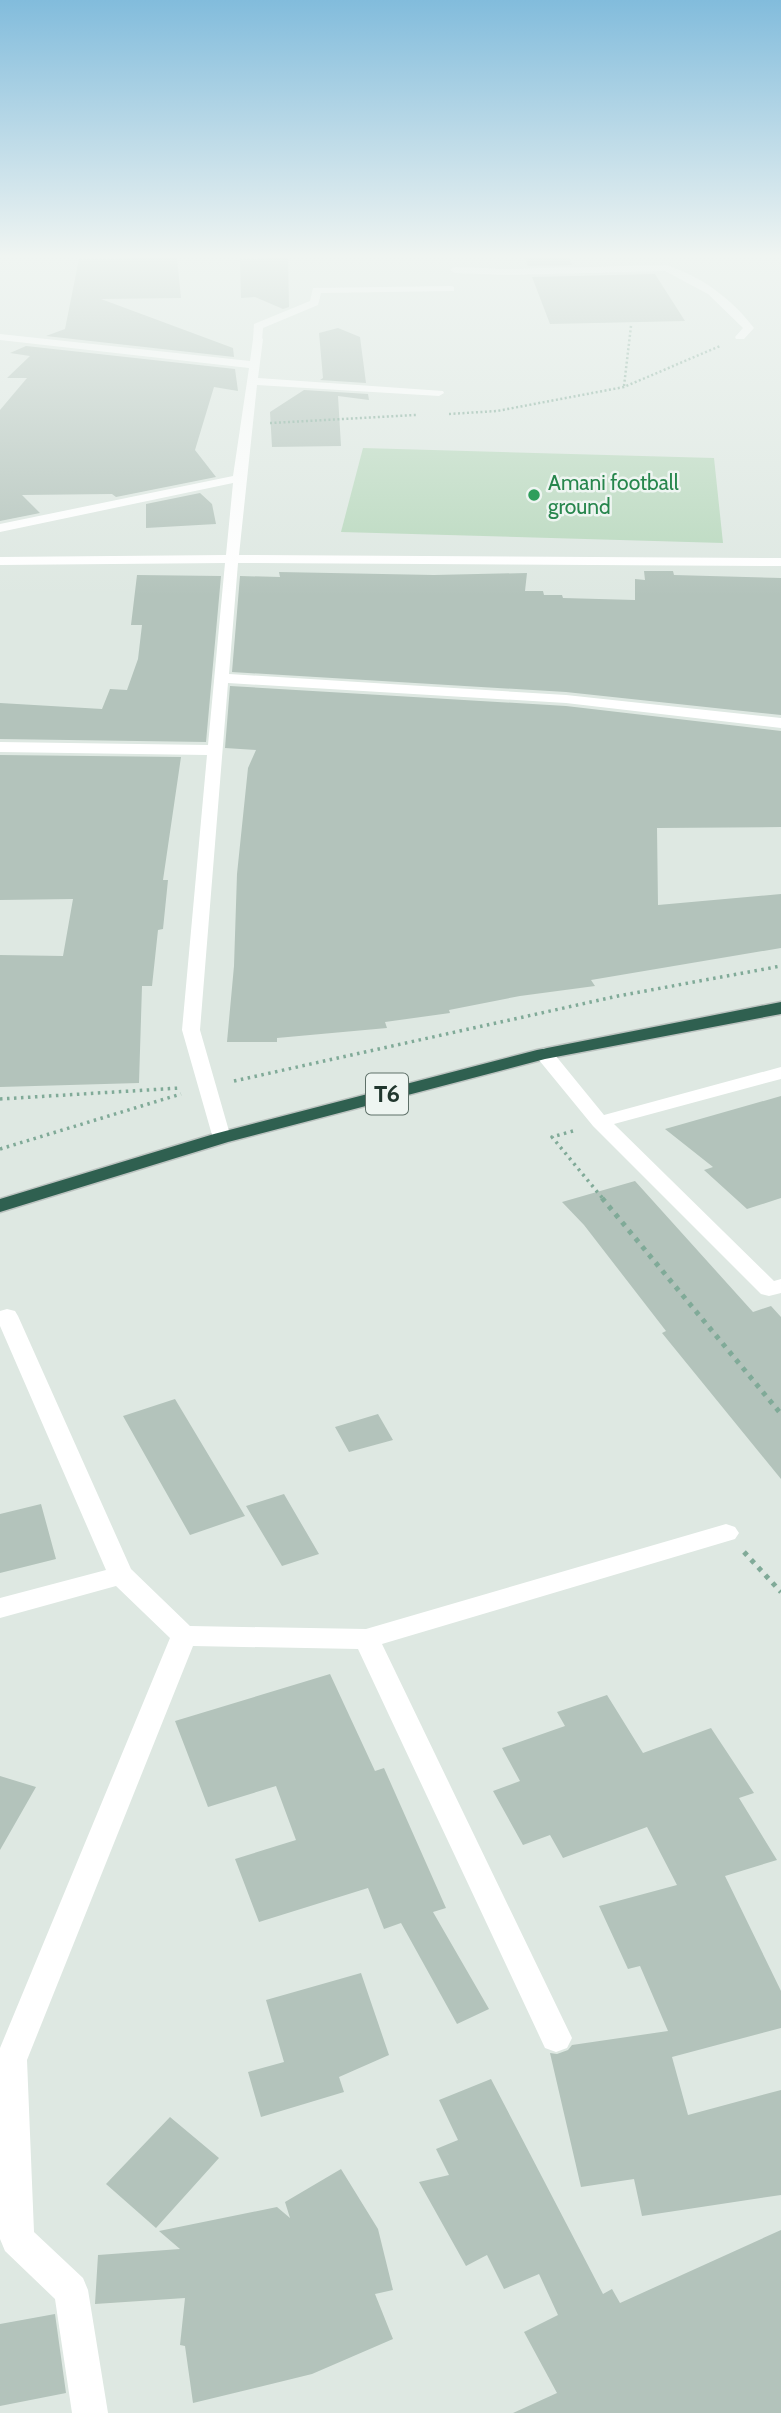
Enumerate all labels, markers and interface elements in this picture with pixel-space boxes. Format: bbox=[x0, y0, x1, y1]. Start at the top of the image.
place label: Amani football ground bbox=[548, 470, 679, 519]
marker: Amani football ground bbox=[526, 487, 542, 503]
road number: T6 bbox=[366, 1074, 408, 1114]

